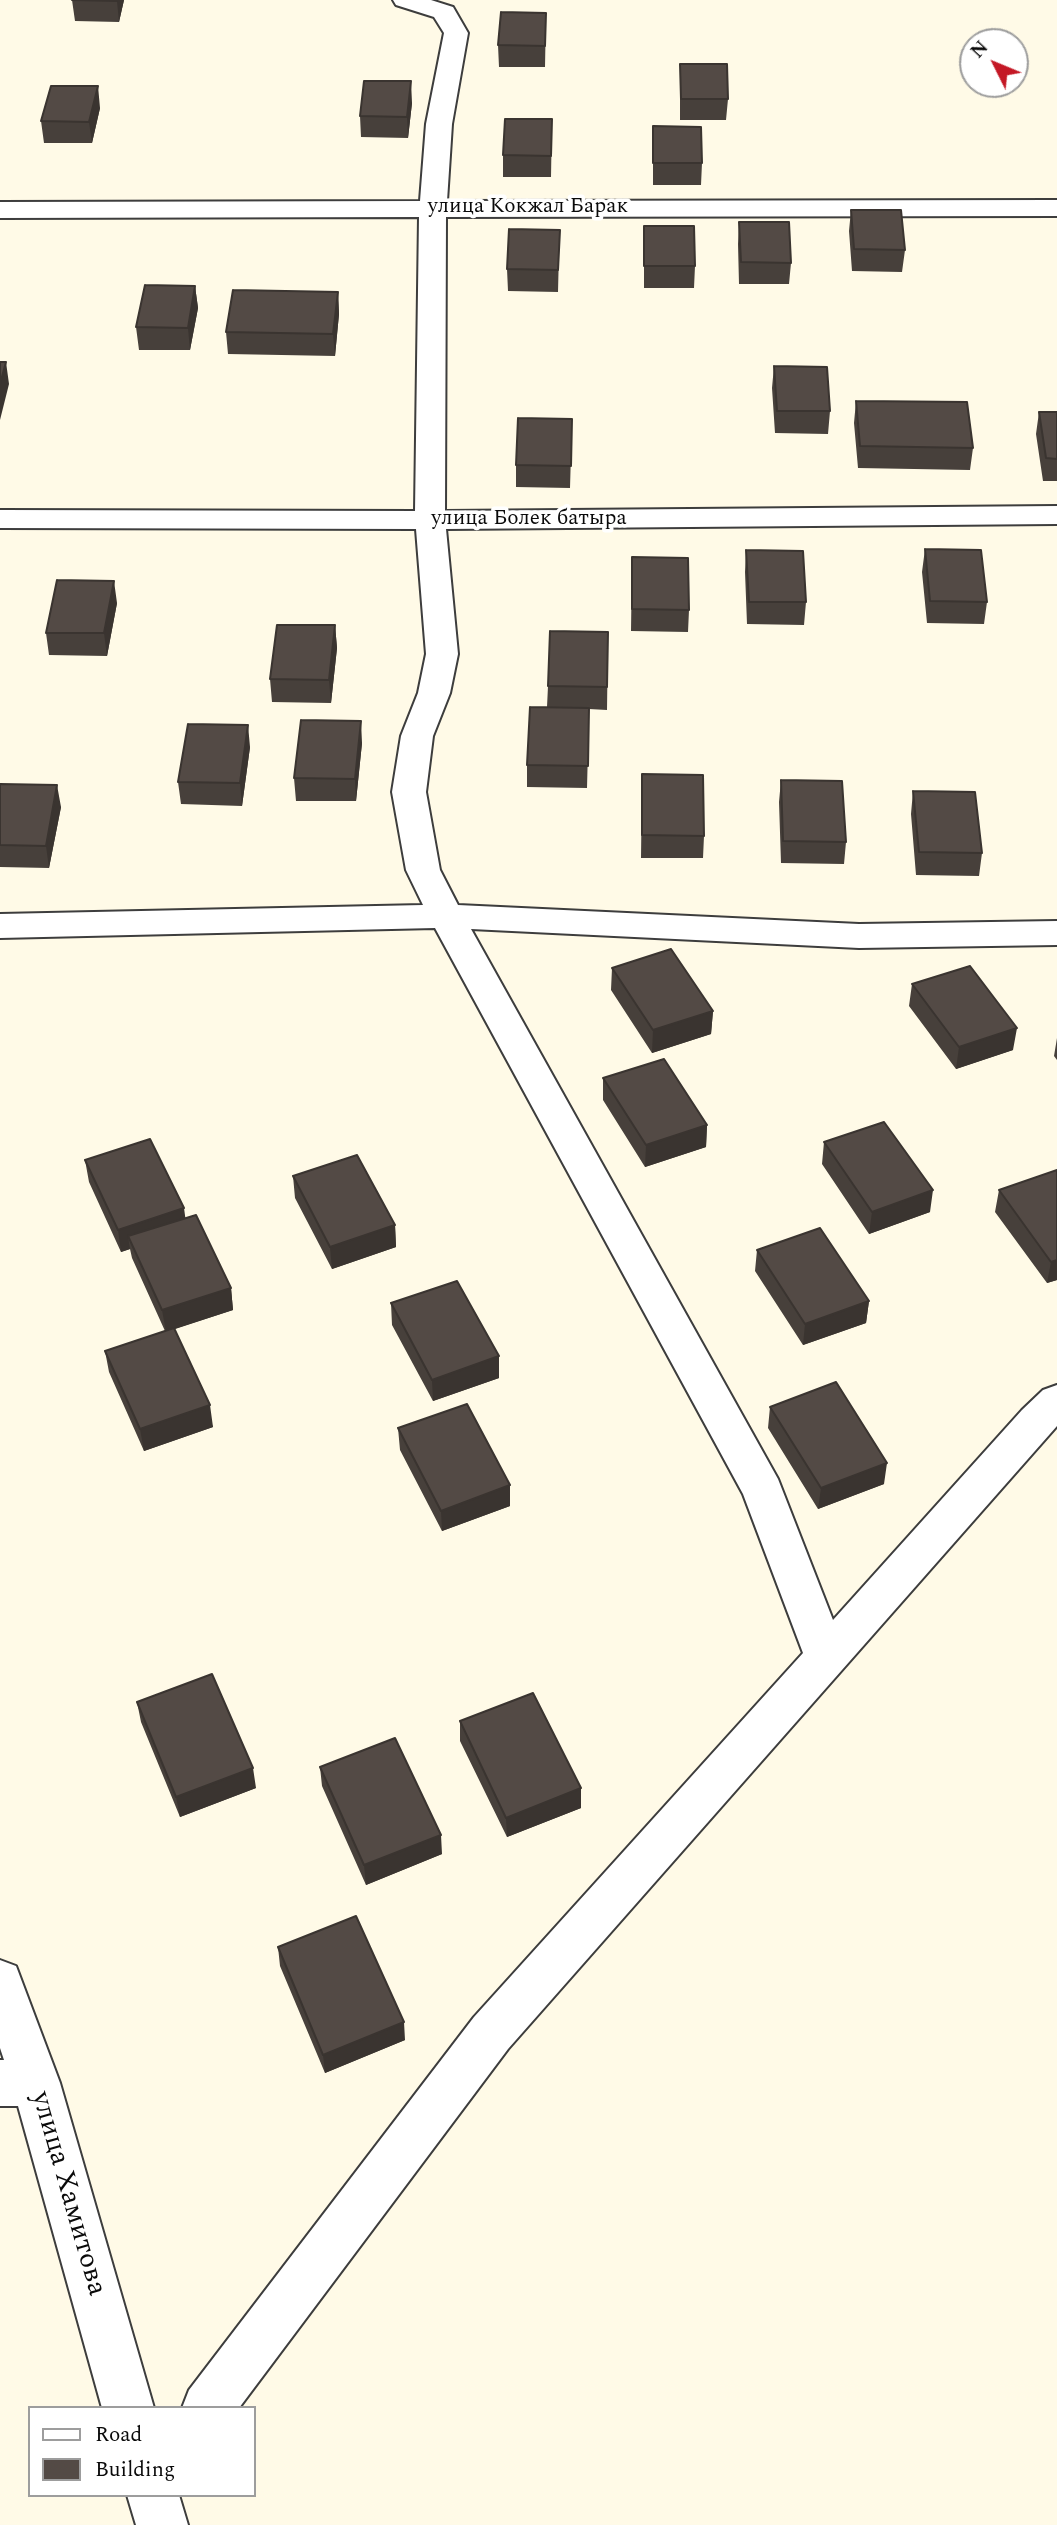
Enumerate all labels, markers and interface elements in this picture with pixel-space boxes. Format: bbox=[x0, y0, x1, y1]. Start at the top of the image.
north arrow bbox=[959, 28, 1029, 98]
text: N bbox=[964, 34, 996, 65]
street label: улица Кокжал Барак bbox=[428, 195, 628, 221]
street label: улица Болек батыра bbox=[431, 507, 627, 533]
street label: улица Хамитова bbox=[22, 2088, 112, 2300]
legend bbox=[28, 2406, 256, 2497]
text: Road bbox=[95, 2419, 142, 2451]
text: Building bbox=[95, 2454, 175, 2486]

